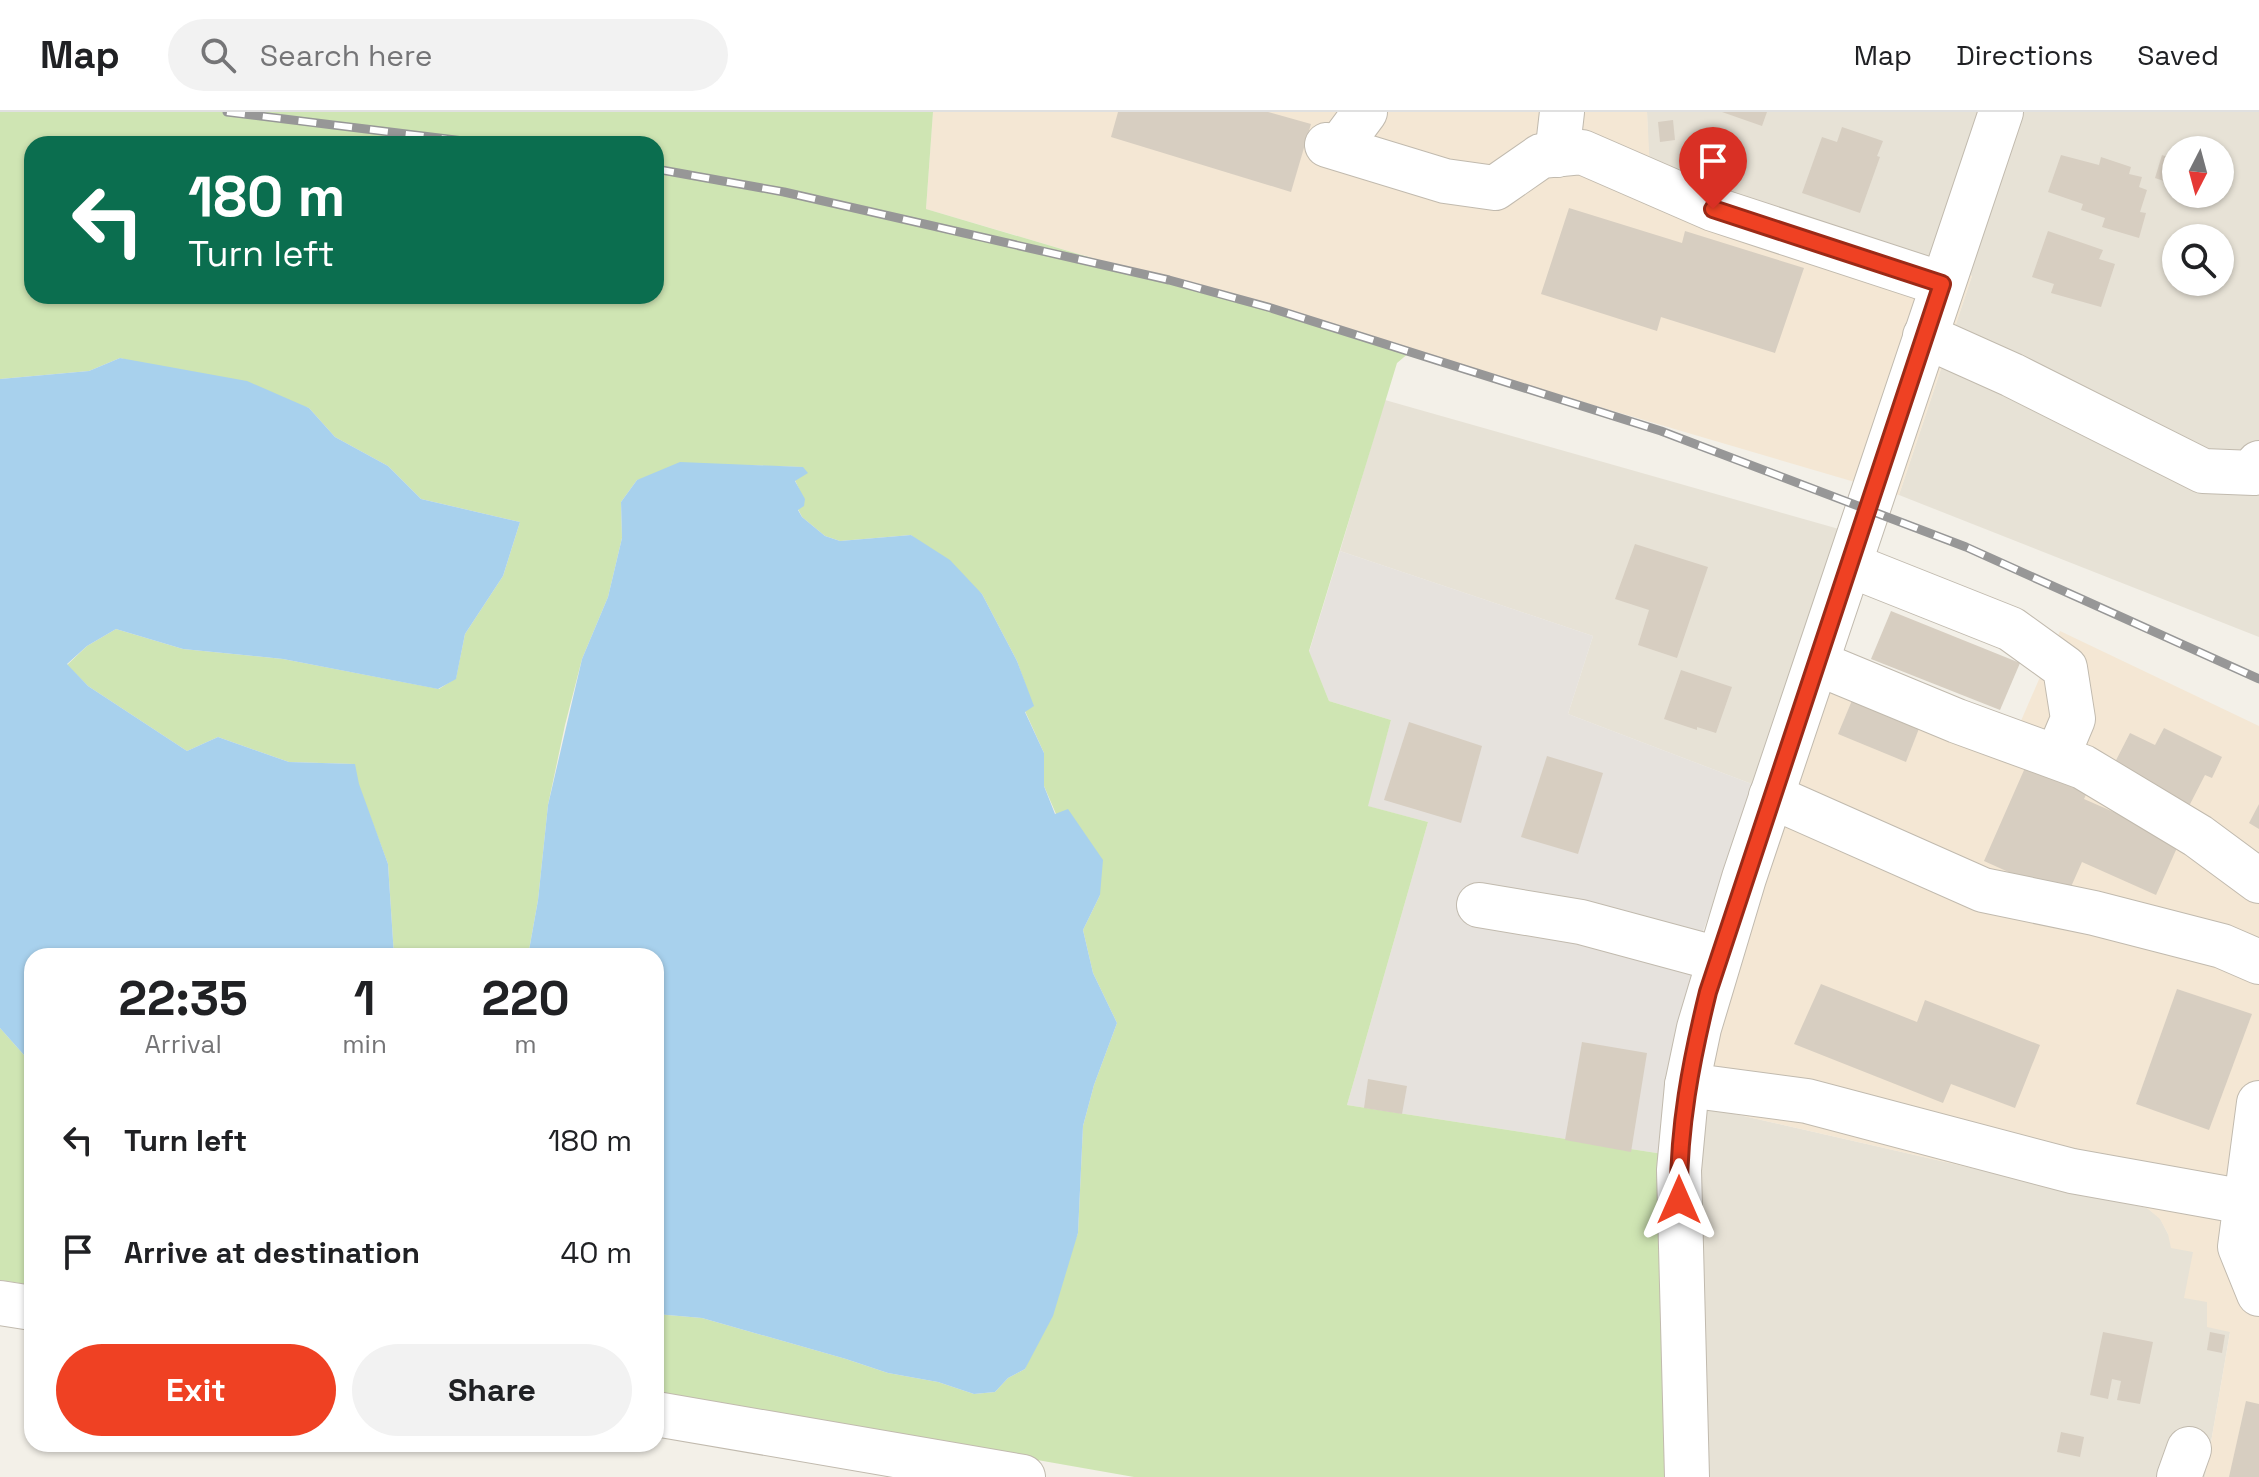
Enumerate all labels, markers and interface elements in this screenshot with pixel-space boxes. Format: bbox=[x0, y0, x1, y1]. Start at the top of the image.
search box bbox=[168, 19, 728, 91]
text: Map bbox=[40, 31, 120, 79]
icon: search bbox=[196, 33, 240, 77]
text: Search here bbox=[260, 36, 433, 75]
text: Map bbox=[1854, 37, 1912, 73]
text: Directions bbox=[1956, 37, 2093, 73]
text: Saved bbox=[2137, 37, 2219, 73]
pin bbox=[1679, 127, 1747, 209]
north arrow bbox=[2162, 136, 2234, 208]
map controls bbox=[2162, 136, 2234, 296]
icon: arrive bbox=[1691, 139, 1735, 183]
text: 180 m bbox=[188, 161, 345, 232]
icon: left bbox=[56, 168, 160, 272]
button: search bbox=[2162, 224, 2234, 296]
text: Turn left bbox=[188, 231, 335, 277]
text: 22:35 bbox=[118, 968, 248, 1029]
text: 1 bbox=[354, 968, 375, 1029]
text: 220 bbox=[481, 968, 570, 1029]
text: Arrival bbox=[144, 1027, 222, 1061]
text: min bbox=[342, 1027, 387, 1061]
text: m bbox=[514, 1027, 537, 1061]
icon: left bbox=[56, 1118, 100, 1162]
text: Turn left bbox=[124, 1121, 247, 1160]
text: 180 m bbox=[548, 1121, 632, 1160]
position arrow bbox=[1637, 1158, 1721, 1242]
icon: arrive bbox=[56, 1230, 100, 1274]
text: Arrive at destination bbox=[124, 1233, 420, 1272]
text: 40 m bbox=[561, 1233, 632, 1272]
button: Exit bbox=[56, 1344, 336, 1436]
button: Share bbox=[352, 1344, 632, 1436]

